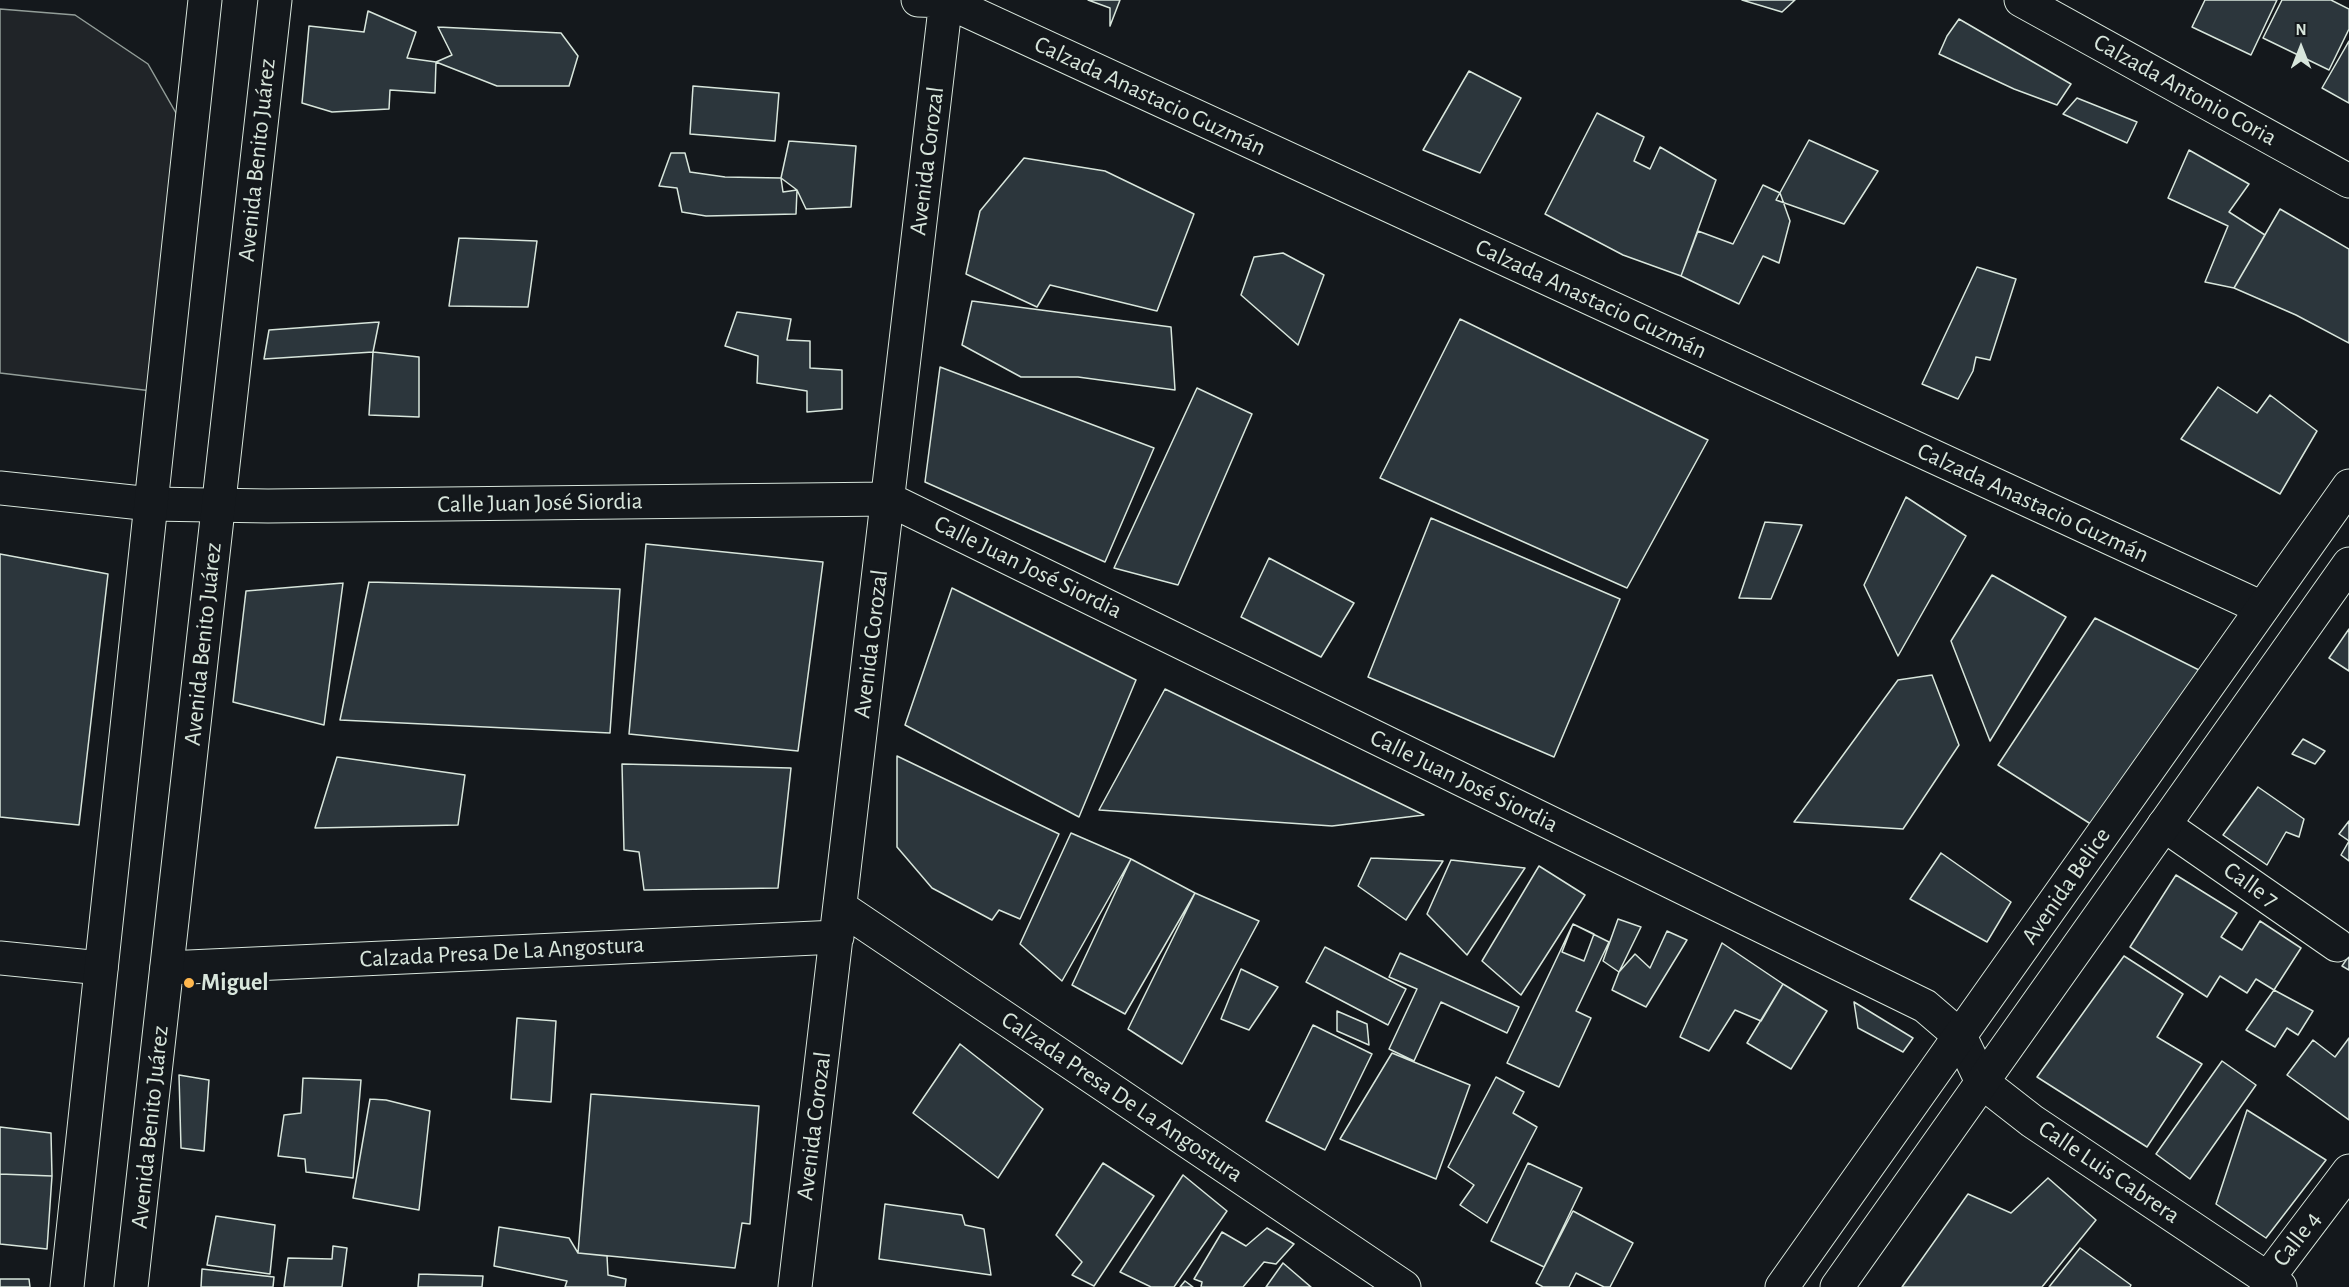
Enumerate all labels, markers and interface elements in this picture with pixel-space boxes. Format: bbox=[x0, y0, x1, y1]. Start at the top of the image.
north arrow bbox=[2271, 18, 2331, 78]
text: N bbox=[2295, 22, 2307, 38]
street label: Calzada Antonio Coria bbox=[2088, 28, 2282, 152]
street label: Calzada Anastacio Guzmán bbox=[1030, 30, 1270, 162]
street label: Avenida Benito Juárez bbox=[232, 57, 282, 263]
street label: Avenida Corozal bbox=[904, 85, 950, 237]
street label: Calzada Anastacio Guzmán bbox=[1471, 233, 1711, 365]
street label: Calzada Anastacio Guzmán bbox=[1913, 437, 2153, 569]
street label: Calle Juan José Siordia bbox=[437, 487, 643, 519]
street label: Calle Juan José Siordia bbox=[929, 509, 1127, 625]
street label: Avenida Benito Juárez bbox=[178, 541, 228, 747]
street label: Avenida Corozal bbox=[848, 568, 894, 720]
street label: Calle Juan José Siordia bbox=[1365, 723, 1563, 839]
street label: Avenida Belice bbox=[2015, 822, 2117, 950]
street label: Calle 7 bbox=[2218, 856, 2284, 914]
street label: Calzada Presa De La Angostura bbox=[359, 930, 645, 974]
place label: Miguel bbox=[201, 969, 268, 997]
marker: Miguel bbox=[182, 976, 196, 990]
street label: Calzada Presa De La Angostura bbox=[996, 1005, 1248, 1189]
street label: Avenida Benito Juárez bbox=[125, 1024, 175, 1230]
street label: Avenida Corozal bbox=[791, 1050, 837, 1202]
street label: Calle Luis Cabrera bbox=[2033, 1114, 2185, 1230]
street label: Calle 4 bbox=[2267, 1206, 2327, 1272]

